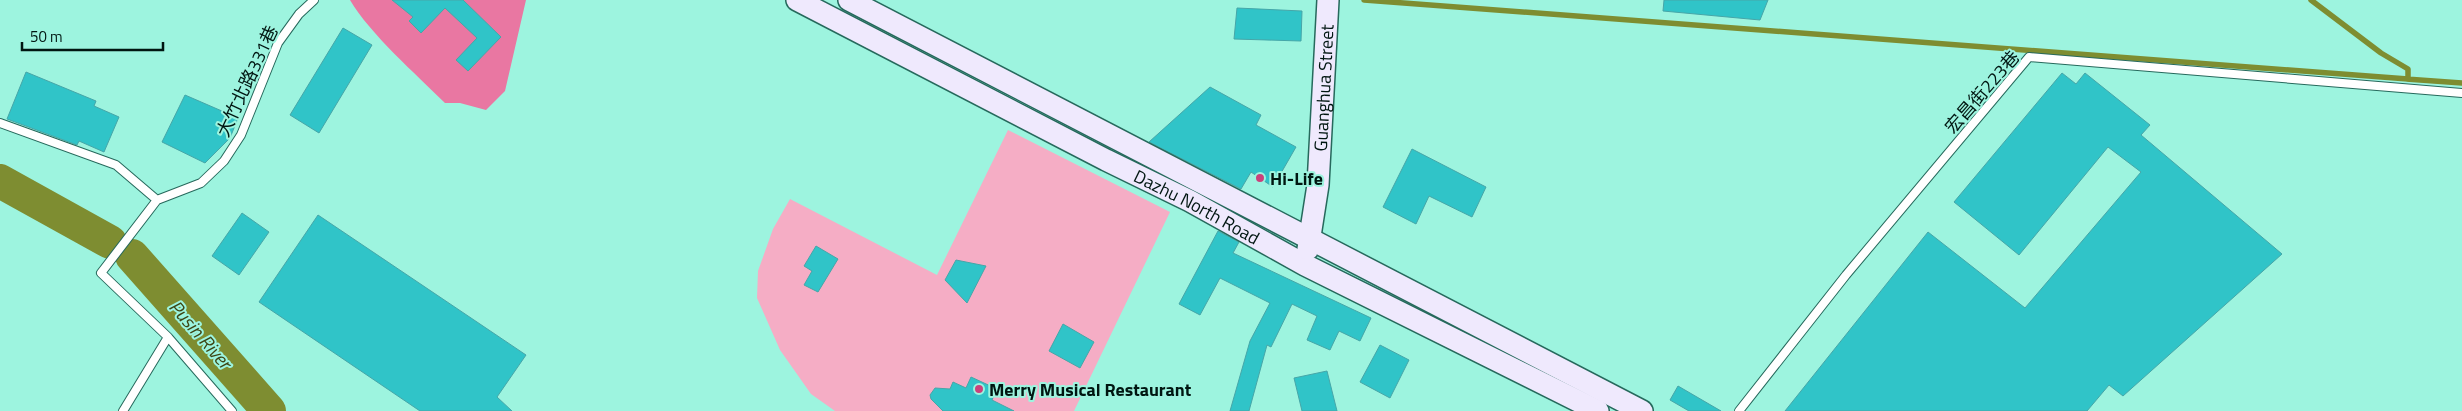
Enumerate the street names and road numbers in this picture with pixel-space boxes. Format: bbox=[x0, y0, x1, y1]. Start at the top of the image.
street label: 大竹北路331巷 bbox=[209, 21, 285, 141]
street label: Guanghua Street bbox=[1306, 23, 1340, 152]
street label: 宏昌街223巷 bbox=[1938, 45, 2026, 139]
street label: Dazhu North Road bbox=[1129, 162, 1265, 251]

